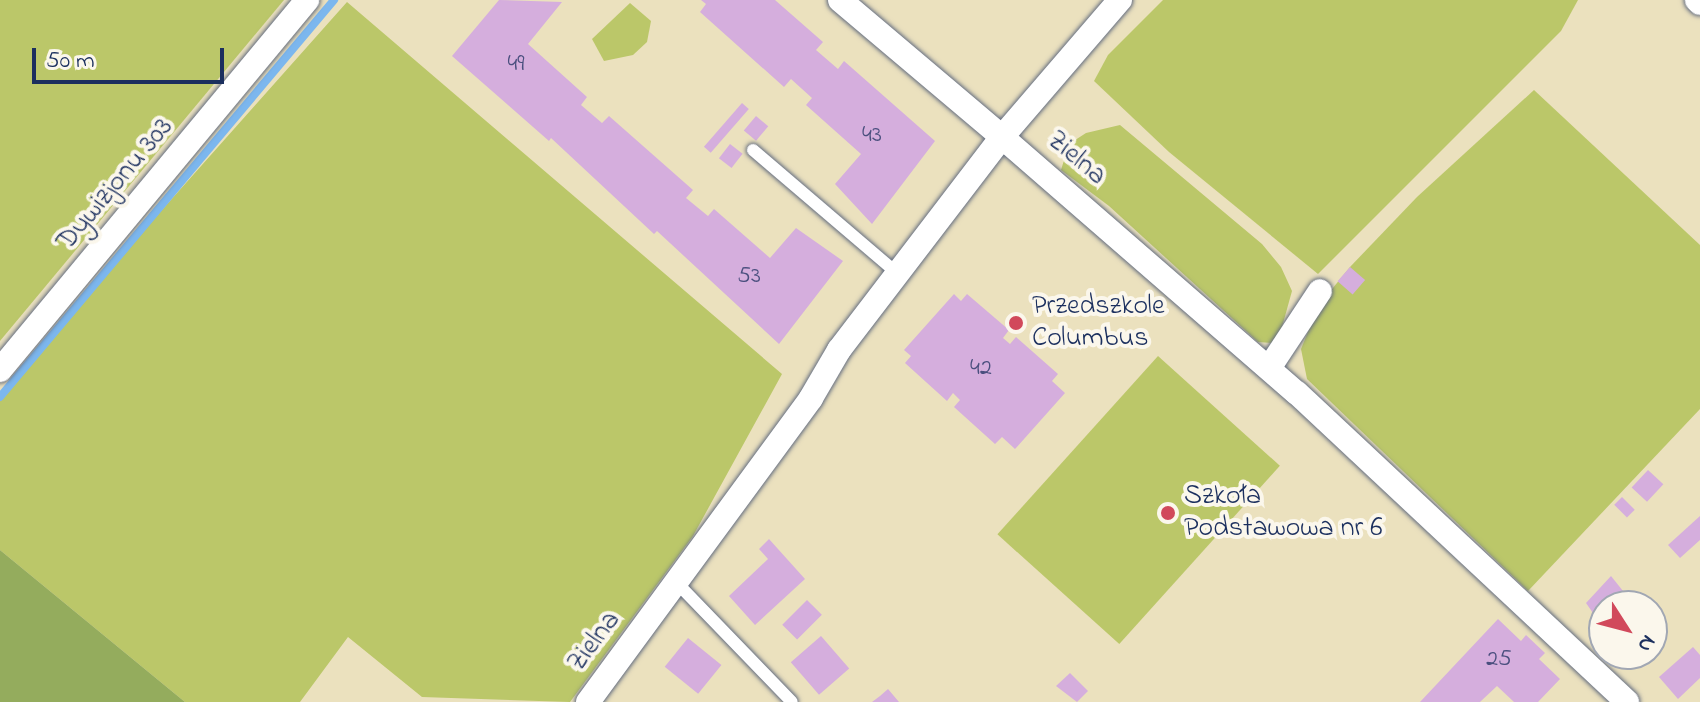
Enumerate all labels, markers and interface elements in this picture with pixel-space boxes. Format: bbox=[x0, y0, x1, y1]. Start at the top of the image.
scale bar bbox=[36, 32, 228, 82]
text: 50 m bbox=[46, 44, 95, 79]
house number: 49 bbox=[507, 51, 525, 79]
street label: Dywizjonu 303 bbox=[51, 112, 181, 258]
house number: 43 bbox=[862, 122, 882, 150]
street label: Zielna bbox=[1039, 125, 1113, 193]
house number: 53 bbox=[737, 263, 761, 291]
place label: Przedszkole Columbus bbox=[1032, 290, 1164, 356]
marker: Przedszkole Columbus bbox=[1007, 314, 1025, 332]
house number: 42 bbox=[970, 355, 992, 383]
place label: Szkoła Podstawowa nr 6 bbox=[1184, 480, 1383, 546]
marker: Szkoła Podstawowa nr 6 bbox=[1159, 504, 1177, 522]
north arrow bbox=[1588, 590, 1668, 670]
street label: Zielna bbox=[561, 605, 629, 679]
text: N bbox=[1628, 628, 1663, 658]
house number: 25 bbox=[1486, 646, 1512, 674]

